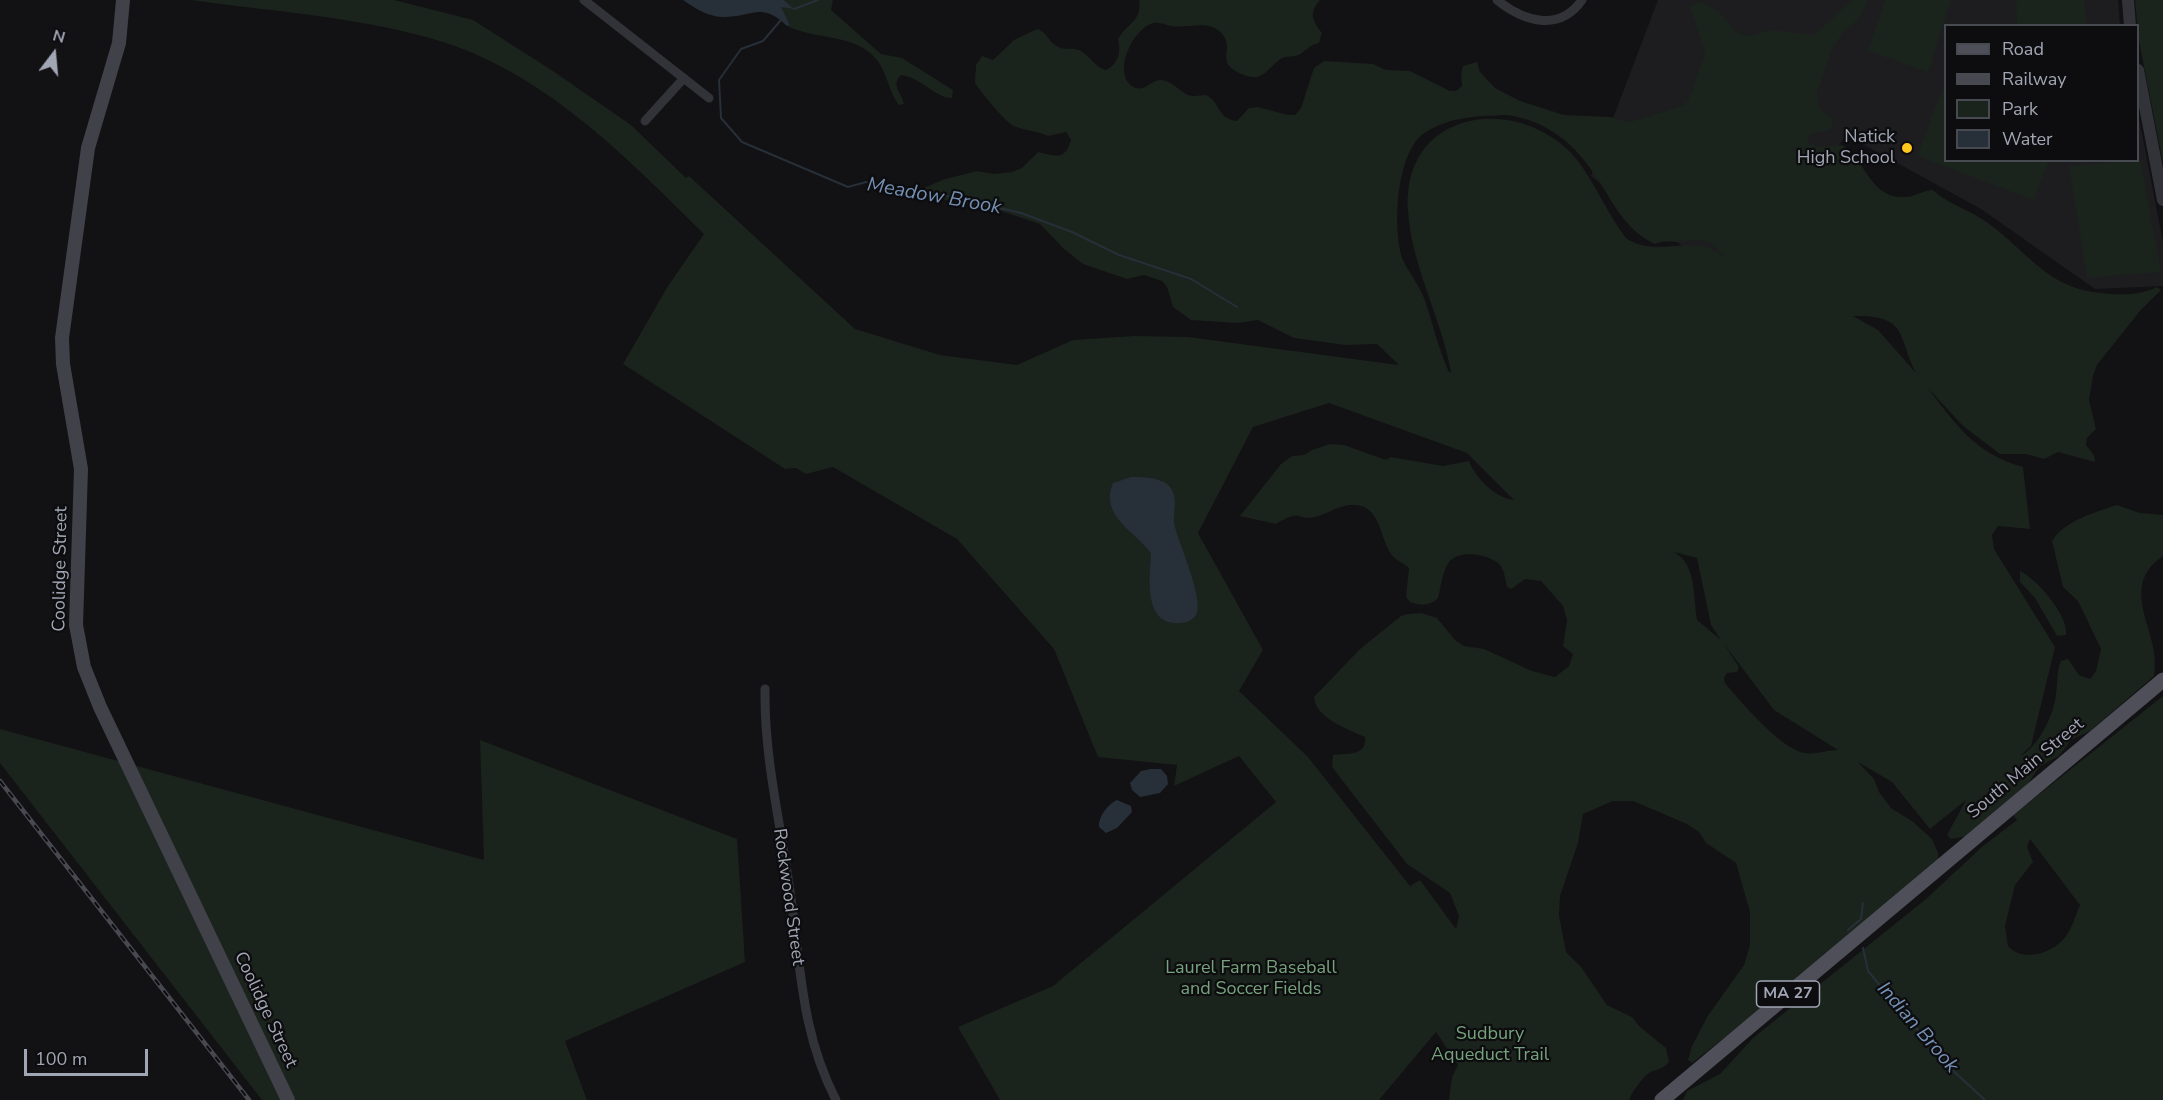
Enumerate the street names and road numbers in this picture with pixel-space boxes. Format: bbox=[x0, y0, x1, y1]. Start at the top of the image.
street label: Coolidge Street bbox=[49, 506, 73, 632]
street label: South Main Street bbox=[1963, 714, 2089, 824]
street label: Rockwood Street bbox=[768, 827, 808, 967]
street label: Coolidge Street bbox=[229, 949, 301, 1071]
road number: MA 27 bbox=[1756, 981, 1820, 1007]

